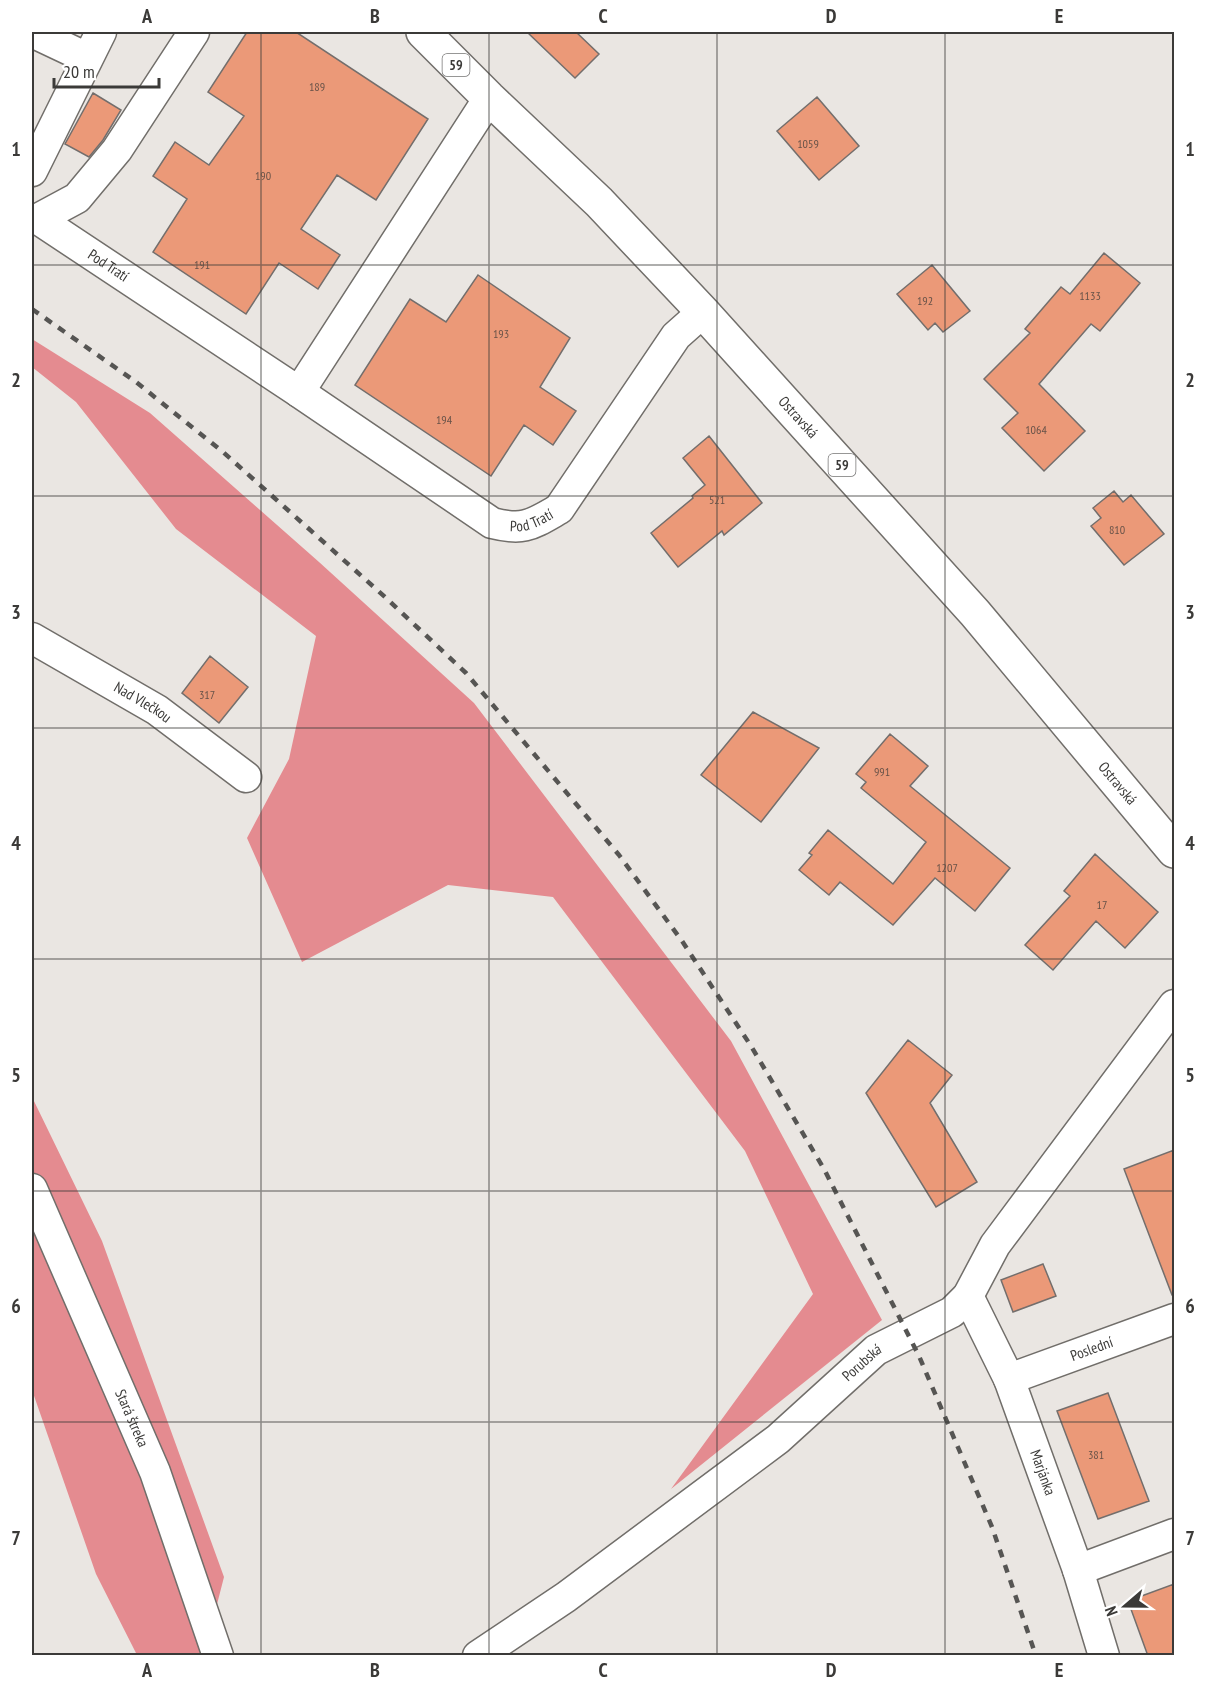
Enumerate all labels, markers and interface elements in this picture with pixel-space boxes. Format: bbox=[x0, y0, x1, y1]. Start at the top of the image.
text: A bbox=[141, 3, 153, 29]
text: B bbox=[370, 3, 380, 29]
text: C bbox=[598, 3, 608, 29]
text: D bbox=[826, 3, 837, 29]
text: E bbox=[1055, 3, 1063, 29]
scale bar bbox=[54, 51, 159, 89]
road number: 59 bbox=[442, 54, 470, 76]
text: 20 m bbox=[63, 60, 95, 83]
house number: 189 bbox=[309, 79, 325, 94]
text: 1 bbox=[11, 136, 21, 162]
house number: 1059 bbox=[797, 136, 819, 151]
text: 1 bbox=[1185, 136, 1195, 162]
house number: 190 bbox=[255, 168, 271, 183]
street label: Pod Tratí bbox=[85, 245, 133, 286]
house number: 191 bbox=[194, 257, 210, 272]
house number: 1133 bbox=[1079, 288, 1101, 303]
house number: 192 bbox=[917, 293, 933, 308]
house number: 193 bbox=[493, 326, 509, 341]
text: 2 bbox=[11, 367, 21, 393]
text: 2 bbox=[1185, 367, 1195, 393]
street label: Ostravská bbox=[775, 392, 822, 442]
house number: 194 bbox=[436, 412, 453, 427]
house number: 1064 bbox=[1025, 422, 1047, 437]
road number: 59 bbox=[828, 454, 856, 476]
house number: 521 bbox=[709, 492, 725, 507]
street label: Pod Tratí bbox=[510, 504, 557, 536]
house number: 810 bbox=[1109, 522, 1125, 537]
text: 3 bbox=[11, 599, 21, 625]
text: 3 bbox=[1185, 599, 1195, 625]
street label: Nad Vlečkou bbox=[111, 677, 176, 727]
house number: 317 bbox=[199, 687, 215, 702]
street label: Ostravská bbox=[1094, 758, 1141, 809]
house number: 991 bbox=[874, 764, 890, 779]
text: 4 bbox=[11, 830, 21, 856]
text: 4 bbox=[1185, 830, 1195, 856]
house number: 1207 bbox=[936, 860, 958, 875]
house number: 17 bbox=[1097, 897, 1107, 912]
text: 5 bbox=[11, 1062, 21, 1088]
text: 5 bbox=[1185, 1062, 1195, 1088]
text: 6 bbox=[11, 1293, 21, 1319]
text: 6 bbox=[1185, 1293, 1195, 1319]
street label: Poslední bbox=[1068, 1332, 1116, 1365]
street label: Porubská bbox=[838, 1339, 884, 1385]
street label: Stará štreka bbox=[111, 1386, 153, 1450]
street label: Marjánka bbox=[1026, 1447, 1060, 1498]
house number: 381 bbox=[1088, 1447, 1104, 1462]
text: 7 bbox=[11, 1525, 21, 1551]
text: 7 bbox=[1185, 1525, 1195, 1551]
north arrow bbox=[1095, 1576, 1155, 1636]
text: N bbox=[1100, 1604, 1122, 1619]
text: A bbox=[141, 1657, 153, 1683]
text: B bbox=[370, 1657, 380, 1683]
text: C bbox=[598, 1657, 608, 1683]
text: D bbox=[826, 1657, 837, 1683]
text: E bbox=[1055, 1657, 1063, 1683]

